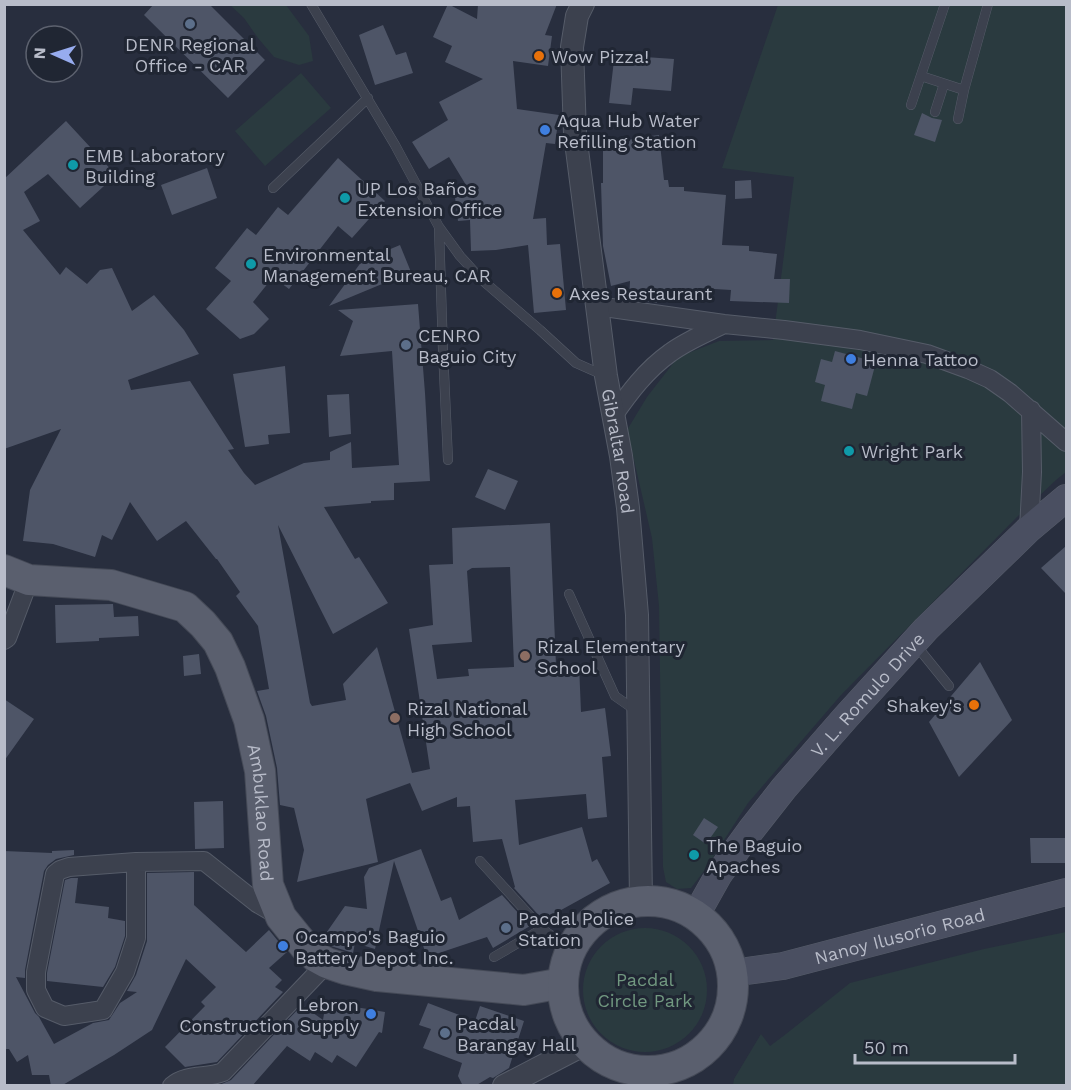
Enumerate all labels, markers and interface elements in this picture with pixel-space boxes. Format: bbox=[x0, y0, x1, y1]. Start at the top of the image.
marker: DENR Regional Office - CAR bbox=[183, 17, 197, 31]
north arrow bbox=[24, 24, 84, 84]
place label: DENR Regional Office - CAR bbox=[125, 34, 255, 76]
place label: Wow Pizza! bbox=[551, 46, 649, 67]
text: N bbox=[30, 47, 49, 60]
marker: Wow Pizza! bbox=[532, 49, 546, 63]
place label: Aqua Hub Water Refilling Station bbox=[557, 110, 700, 152]
marker: Aqua Hub Water Refilling Station bbox=[538, 123, 552, 137]
place label: EMB Laboratory Building bbox=[85, 145, 225, 187]
marker: EMB Laboratory Building bbox=[66, 158, 80, 172]
place label: UP Los Baños Extension Office bbox=[357, 178, 502, 220]
marker: UP Los Baños Extension Office bbox=[338, 191, 352, 205]
place label: Environmental Management Bureau, CAR bbox=[263, 244, 491, 286]
marker: Environmental Management Bureau, CAR bbox=[244, 257, 258, 271]
place label: Axes Restaurant bbox=[569, 283, 713, 304]
marker: Axes Restaurant bbox=[550, 286, 564, 300]
place label: CENRO Baguio City bbox=[418, 325, 517, 367]
marker: CENRO Baguio City bbox=[399, 338, 413, 352]
place label: Henna Tattoo bbox=[863, 349, 979, 370]
marker: Henna Tattoo bbox=[844, 352, 858, 366]
street label: Gibraltar Road bbox=[598, 387, 639, 515]
place label: Wright Park bbox=[861, 441, 963, 462]
marker: Wright Park bbox=[842, 444, 856, 458]
street label: V. L. Romulo Drive bbox=[806, 628, 928, 761]
place label: Rizal Elementary School bbox=[537, 636, 685, 678]
marker: Rizal Elementary School bbox=[518, 649, 532, 663]
place label: Shakey's bbox=[887, 695, 962, 716]
place label: Rizal National High School bbox=[407, 698, 528, 740]
marker: Shakey's bbox=[967, 698, 981, 712]
marker: Rizal National High School bbox=[388, 711, 402, 725]
street label: Ambuklao Road bbox=[244, 742, 278, 882]
place label: The Baguio Apaches bbox=[706, 835, 802, 877]
marker: The Baguio Apaches bbox=[687, 848, 701, 862]
street label: Nanoy Ilusorio Road bbox=[812, 903, 987, 968]
place label: Pacdal Police Station bbox=[518, 908, 634, 950]
marker: Pacdal Police Station bbox=[499, 921, 513, 935]
place label: Ocampo's Baguio Battery Depot Inc. bbox=[295, 926, 453, 968]
marker: Ocampo's Baguio Battery Depot Inc. bbox=[276, 939, 290, 953]
park label: Pacdal Circle Park bbox=[597, 969, 693, 1011]
place label: Lebron Construction Supply bbox=[179, 994, 360, 1036]
marker: Lebron Construction Supply bbox=[364, 1007, 378, 1021]
place label: Pacdal Barangay Hall bbox=[457, 1013, 576, 1055]
marker: Pacdal Barangay Hall bbox=[438, 1026, 452, 1040]
scale bar bbox=[855, 1027, 1016, 1065]
text: 50 m bbox=[864, 1037, 909, 1058]

